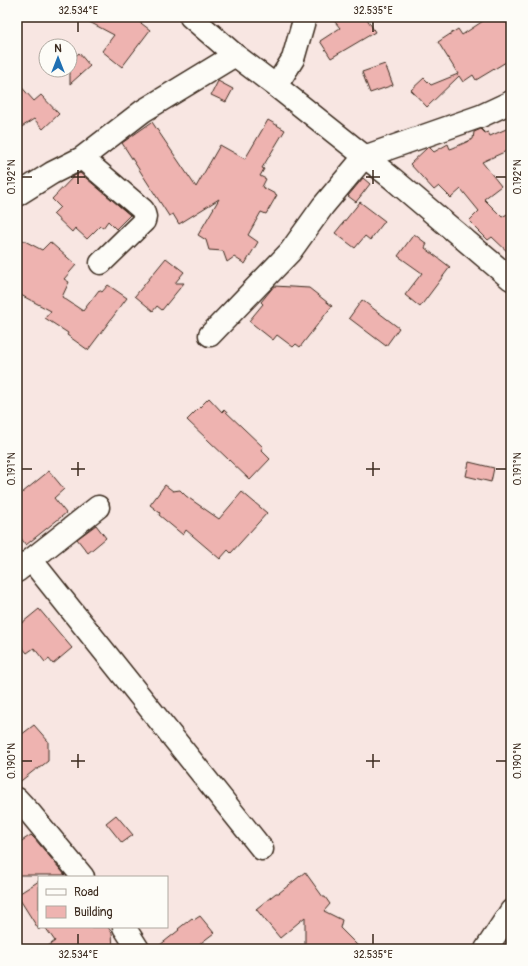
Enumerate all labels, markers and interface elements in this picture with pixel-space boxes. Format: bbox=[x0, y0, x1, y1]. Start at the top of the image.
text: 32.534°E bbox=[58, 5, 98, 17]
text: 32.535°E bbox=[353, 5, 393, 17]
north arrow bbox=[38, 38, 78, 78]
text: N bbox=[54, 42, 62, 55]
text: 0.192°N bbox=[6, 159, 18, 194]
text: 0.192°N bbox=[512, 159, 524, 194]
text: 0.191°N bbox=[6, 452, 18, 486]
text: 0.191°N bbox=[512, 452, 524, 486]
text: 0.190°N bbox=[6, 743, 18, 779]
text: 0.190°N bbox=[512, 743, 524, 779]
legend bbox=[38, 876, 168, 928]
text: Road bbox=[74, 885, 99, 900]
text: Building bbox=[74, 905, 113, 920]
text: 32.534°E bbox=[58, 949, 98, 961]
text: 32.535°E bbox=[353, 949, 393, 961]

